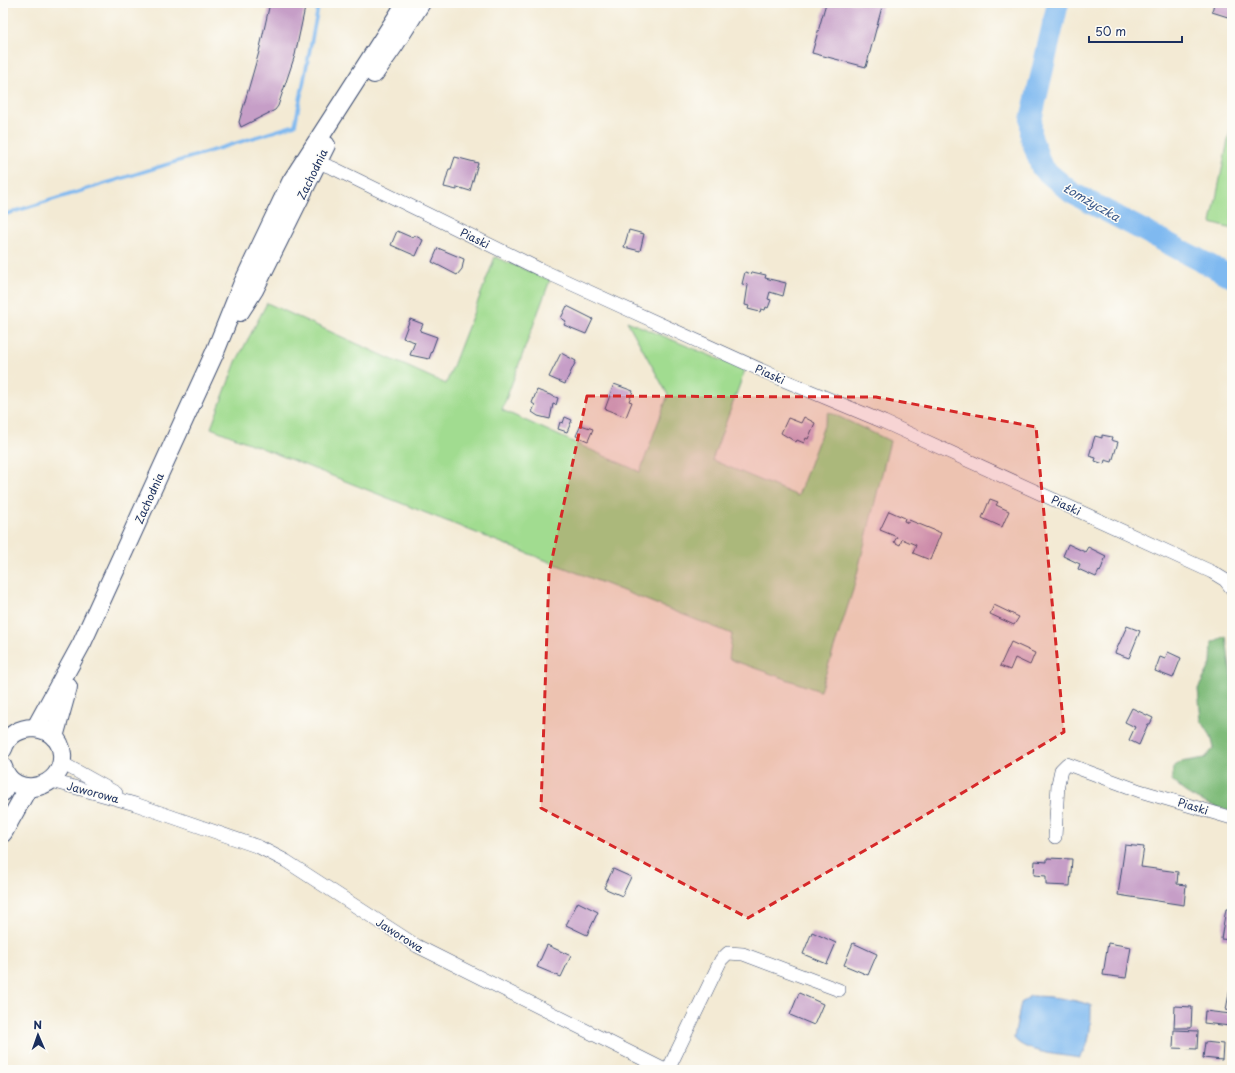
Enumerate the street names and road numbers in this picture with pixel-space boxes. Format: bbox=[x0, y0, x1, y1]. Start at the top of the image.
street label: Zachodnia bbox=[292, 146, 332, 202]
street label: Piaski bbox=[457, 223, 493, 253]
street label: Piaski bbox=[752, 360, 788, 388]
street label: Zachodnia bbox=[130, 469, 168, 526]
street label: Piaski bbox=[1048, 491, 1084, 519]
street label: Jaworowa bbox=[65, 777, 122, 807]
street label: Piaski bbox=[1176, 793, 1210, 819]
street label: Jaworowa bbox=[373, 914, 428, 957]

